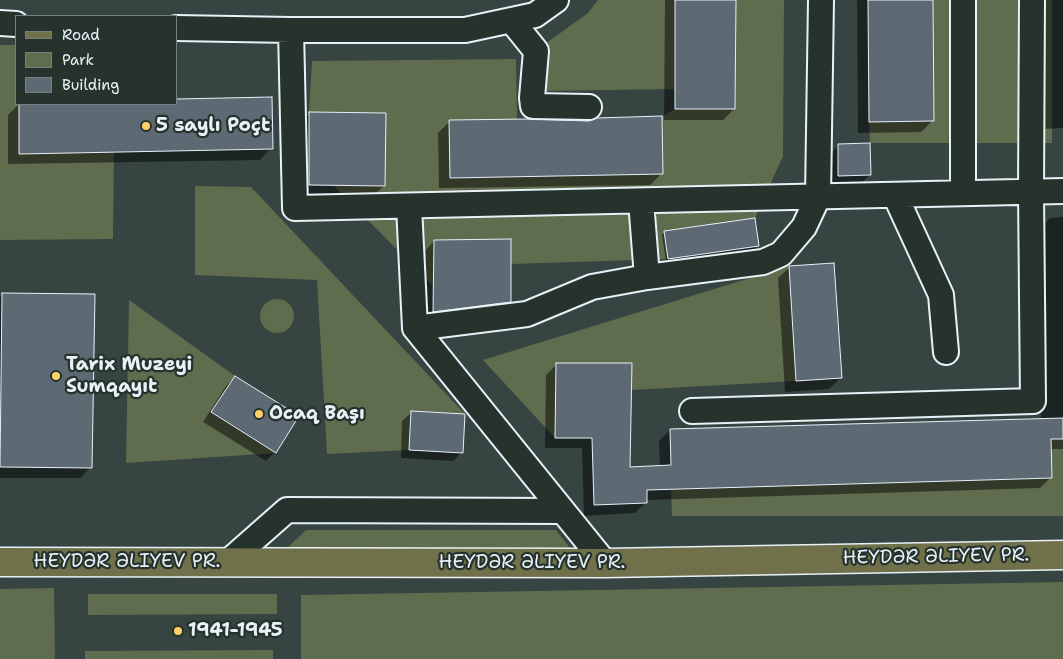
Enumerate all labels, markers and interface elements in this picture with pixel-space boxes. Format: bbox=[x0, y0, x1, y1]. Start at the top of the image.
legend bbox=[15, 15, 178, 105]
text: Road bbox=[62, 25, 100, 45]
text: Park bbox=[62, 50, 94, 70]
text: Building bbox=[62, 75, 119, 95]
place label: 5 saylı Poçt bbox=[156, 115, 270, 137]
marker: 5 saylı Poçt bbox=[140, 120, 152, 132]
place label: Tarix Muzeyi Sumqayıt bbox=[66, 354, 192, 398]
marker: Tarix Muzeyi Sumqayıt bbox=[50, 370, 62, 382]
place label: Ocaq Başı bbox=[269, 403, 365, 425]
marker: Ocaq Başı bbox=[253, 408, 265, 420]
street label: HEYDƏR ƏLIYEV PR. bbox=[842, 544, 1030, 570]
street label: HEYDƏR ƏLIYEV PR. bbox=[34, 551, 220, 573]
street label: HEYDƏR ƏLIYEV PR. bbox=[439, 552, 625, 574]
place label: 1941-1945 bbox=[188, 620, 283, 642]
marker: 1941-1945 bbox=[172, 625, 184, 637]

